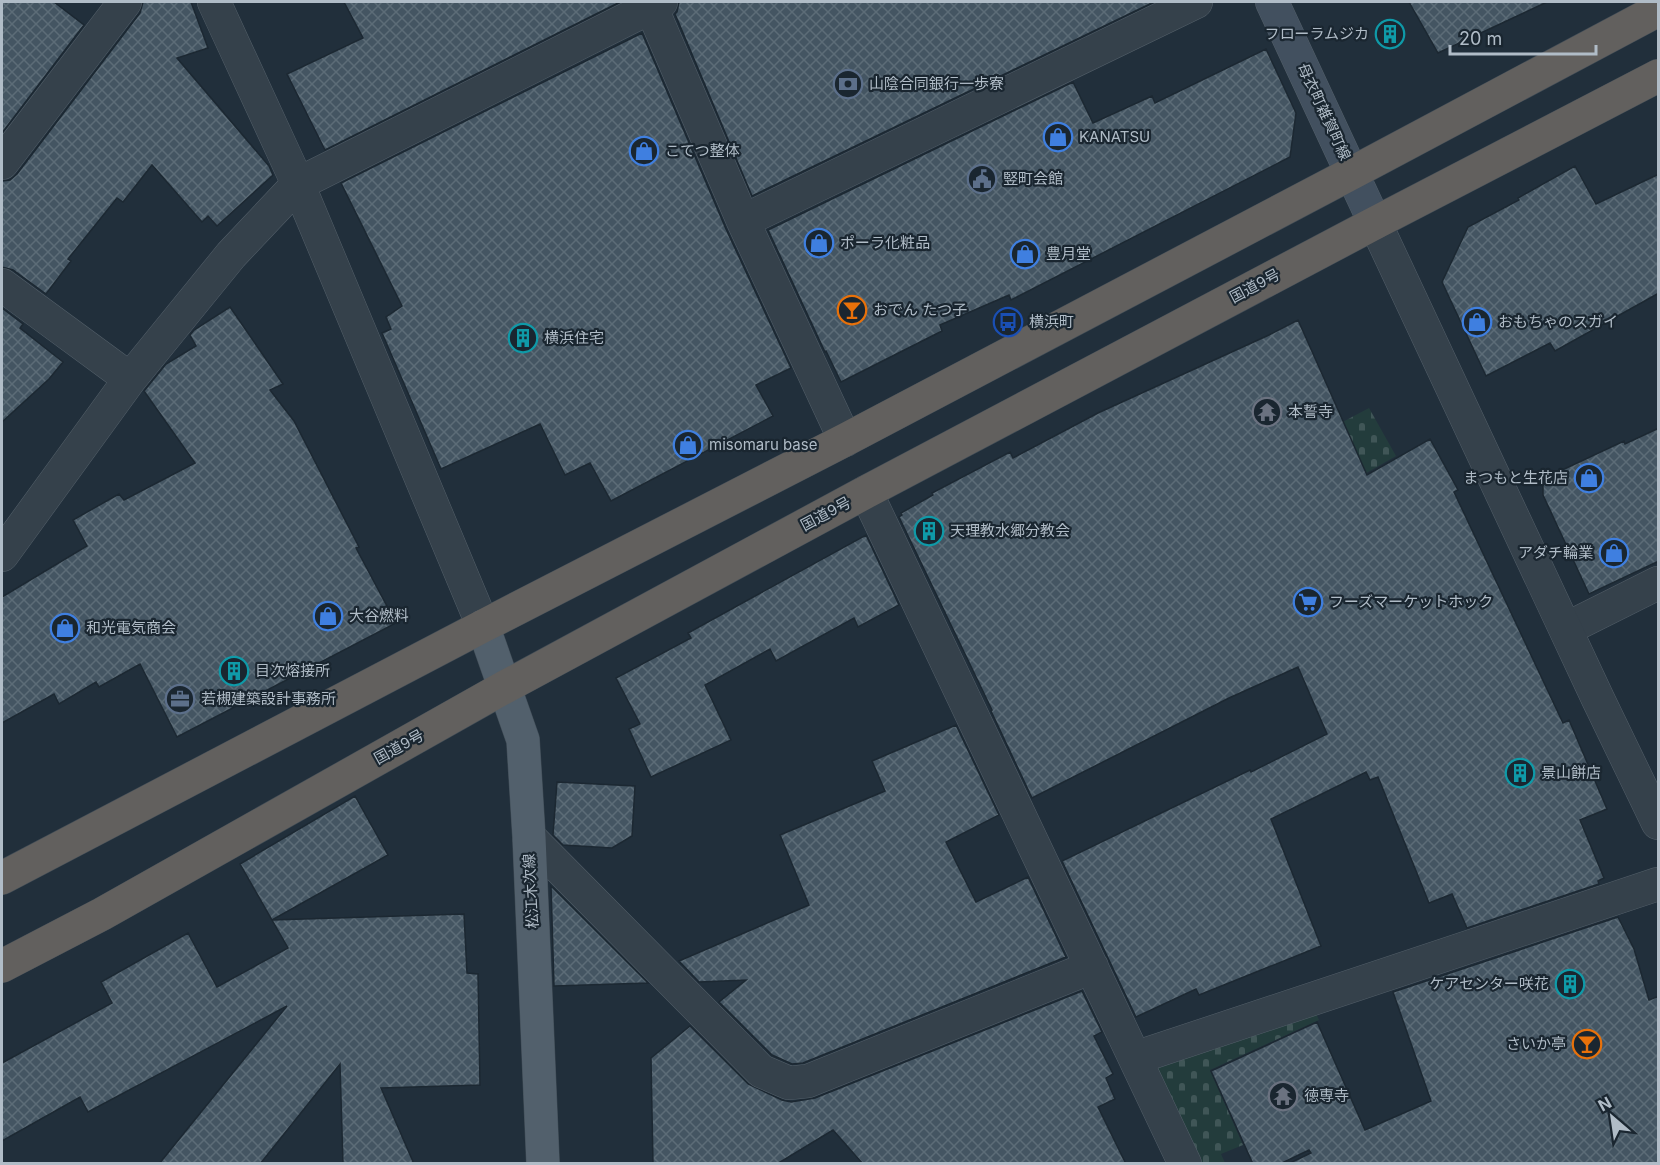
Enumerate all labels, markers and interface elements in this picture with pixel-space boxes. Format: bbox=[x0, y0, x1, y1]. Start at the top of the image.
building icon: フローラムジカ bbox=[1374, 18, 1406, 50]
scale bar bbox=[1450, 18, 1596, 56]
place label: フローラムジカ bbox=[1264, 24, 1369, 43]
text: 20 m bbox=[1459, 28, 1502, 49]
street label: 母衣町雑賀町線 bbox=[1294, 60, 1355, 163]
bank icon: 山陰合同銀行一歩寮 bbox=[832, 68, 864, 100]
place label: 山陰合同銀行一歩寮 bbox=[869, 74, 1004, 93]
shop icon: KANATSU bbox=[1042, 121, 1074, 153]
place label: KANATSU bbox=[1079, 127, 1150, 146]
shop icon: こてつ整体 bbox=[628, 135, 660, 167]
place label: こてつ整体 bbox=[665, 141, 740, 160]
public building icon: 竪町会館 bbox=[966, 163, 998, 195]
place label: 竪町会館 bbox=[1003, 169, 1063, 188]
shop icon: ポーラ化粧品 bbox=[803, 227, 835, 259]
place label: ポーラ化粧品 bbox=[840, 233, 930, 252]
shop icon: 豊月堂 bbox=[1009, 238, 1041, 270]
place label: 豊月堂 bbox=[1046, 244, 1091, 263]
street label: 国道9号 bbox=[1226, 264, 1283, 307]
bar icon: おでん たつ子 bbox=[836, 294, 868, 326]
place label: おでん たつ子 bbox=[873, 300, 967, 319]
bus stop icon: 横浜町 bbox=[992, 306, 1024, 338]
shop icon: おもちゃのスガイ bbox=[1461, 306, 1493, 338]
place label: 横浜町 bbox=[1029, 312, 1074, 331]
place label: おもちゃのスガイ bbox=[1498, 312, 1618, 331]
building icon: 横浜住宅 bbox=[507, 322, 539, 354]
place label: 横浜住宅 bbox=[544, 328, 604, 347]
temple icon: 本誓寺 bbox=[1251, 396, 1283, 428]
place label: 本誓寺 bbox=[1288, 402, 1333, 421]
shop icon: misomaru base bbox=[672, 429, 704, 461]
place label: misomaru base bbox=[709, 435, 817, 454]
shop icon: まつもと生花店 bbox=[1573, 462, 1605, 494]
place label: まつもと生花店 bbox=[1463, 468, 1568, 487]
street label: 国道9号 bbox=[797, 492, 854, 535]
building icon: 天理教水郷分教会 bbox=[913, 515, 945, 547]
place label: 天理教水郷分教会 bbox=[950, 521, 1070, 540]
shop icon: アダチ輪業 bbox=[1598, 537, 1630, 569]
place label: アダチ輪業 bbox=[1518, 543, 1593, 562]
supermarket icon: フーズマーケットホック bbox=[1292, 586, 1324, 618]
place label: フーズマーケットホック bbox=[1329, 592, 1493, 611]
shop icon: 大谷燃料 bbox=[312, 600, 344, 632]
place label: 大谷燃料 bbox=[349, 606, 409, 625]
shop icon: 和光電気商会 bbox=[49, 612, 81, 644]
place label: 和光電気商会 bbox=[86, 618, 176, 637]
building icon: 目次熔接所 bbox=[218, 655, 250, 687]
place label: 目次熔接所 bbox=[255, 661, 330, 680]
office icon: 若槻建築設計事務所 bbox=[164, 683, 196, 715]
place label: 若槻建築設計事務所 bbox=[201, 689, 336, 708]
street label: 国道9号 bbox=[370, 725, 427, 768]
building icon: 景山餅店 bbox=[1504, 757, 1536, 789]
place label: 景山餅店 bbox=[1541, 763, 1601, 782]
street label: 松江木次線 bbox=[519, 853, 542, 929]
building icon: ケアセンター咲花 bbox=[1554, 968, 1586, 1000]
place label: ケアセンター咲花 bbox=[1429, 974, 1549, 993]
bar icon: さいか亭 bbox=[1571, 1028, 1603, 1060]
place label: さいか亭 bbox=[1506, 1034, 1566, 1053]
temple icon: 徳専寺 bbox=[1267, 1080, 1299, 1112]
place label: 徳専寺 bbox=[1304, 1086, 1349, 1105]
north arrow bbox=[1582, 1087, 1642, 1147]
text: N bbox=[1595, 1092, 1615, 1116]

